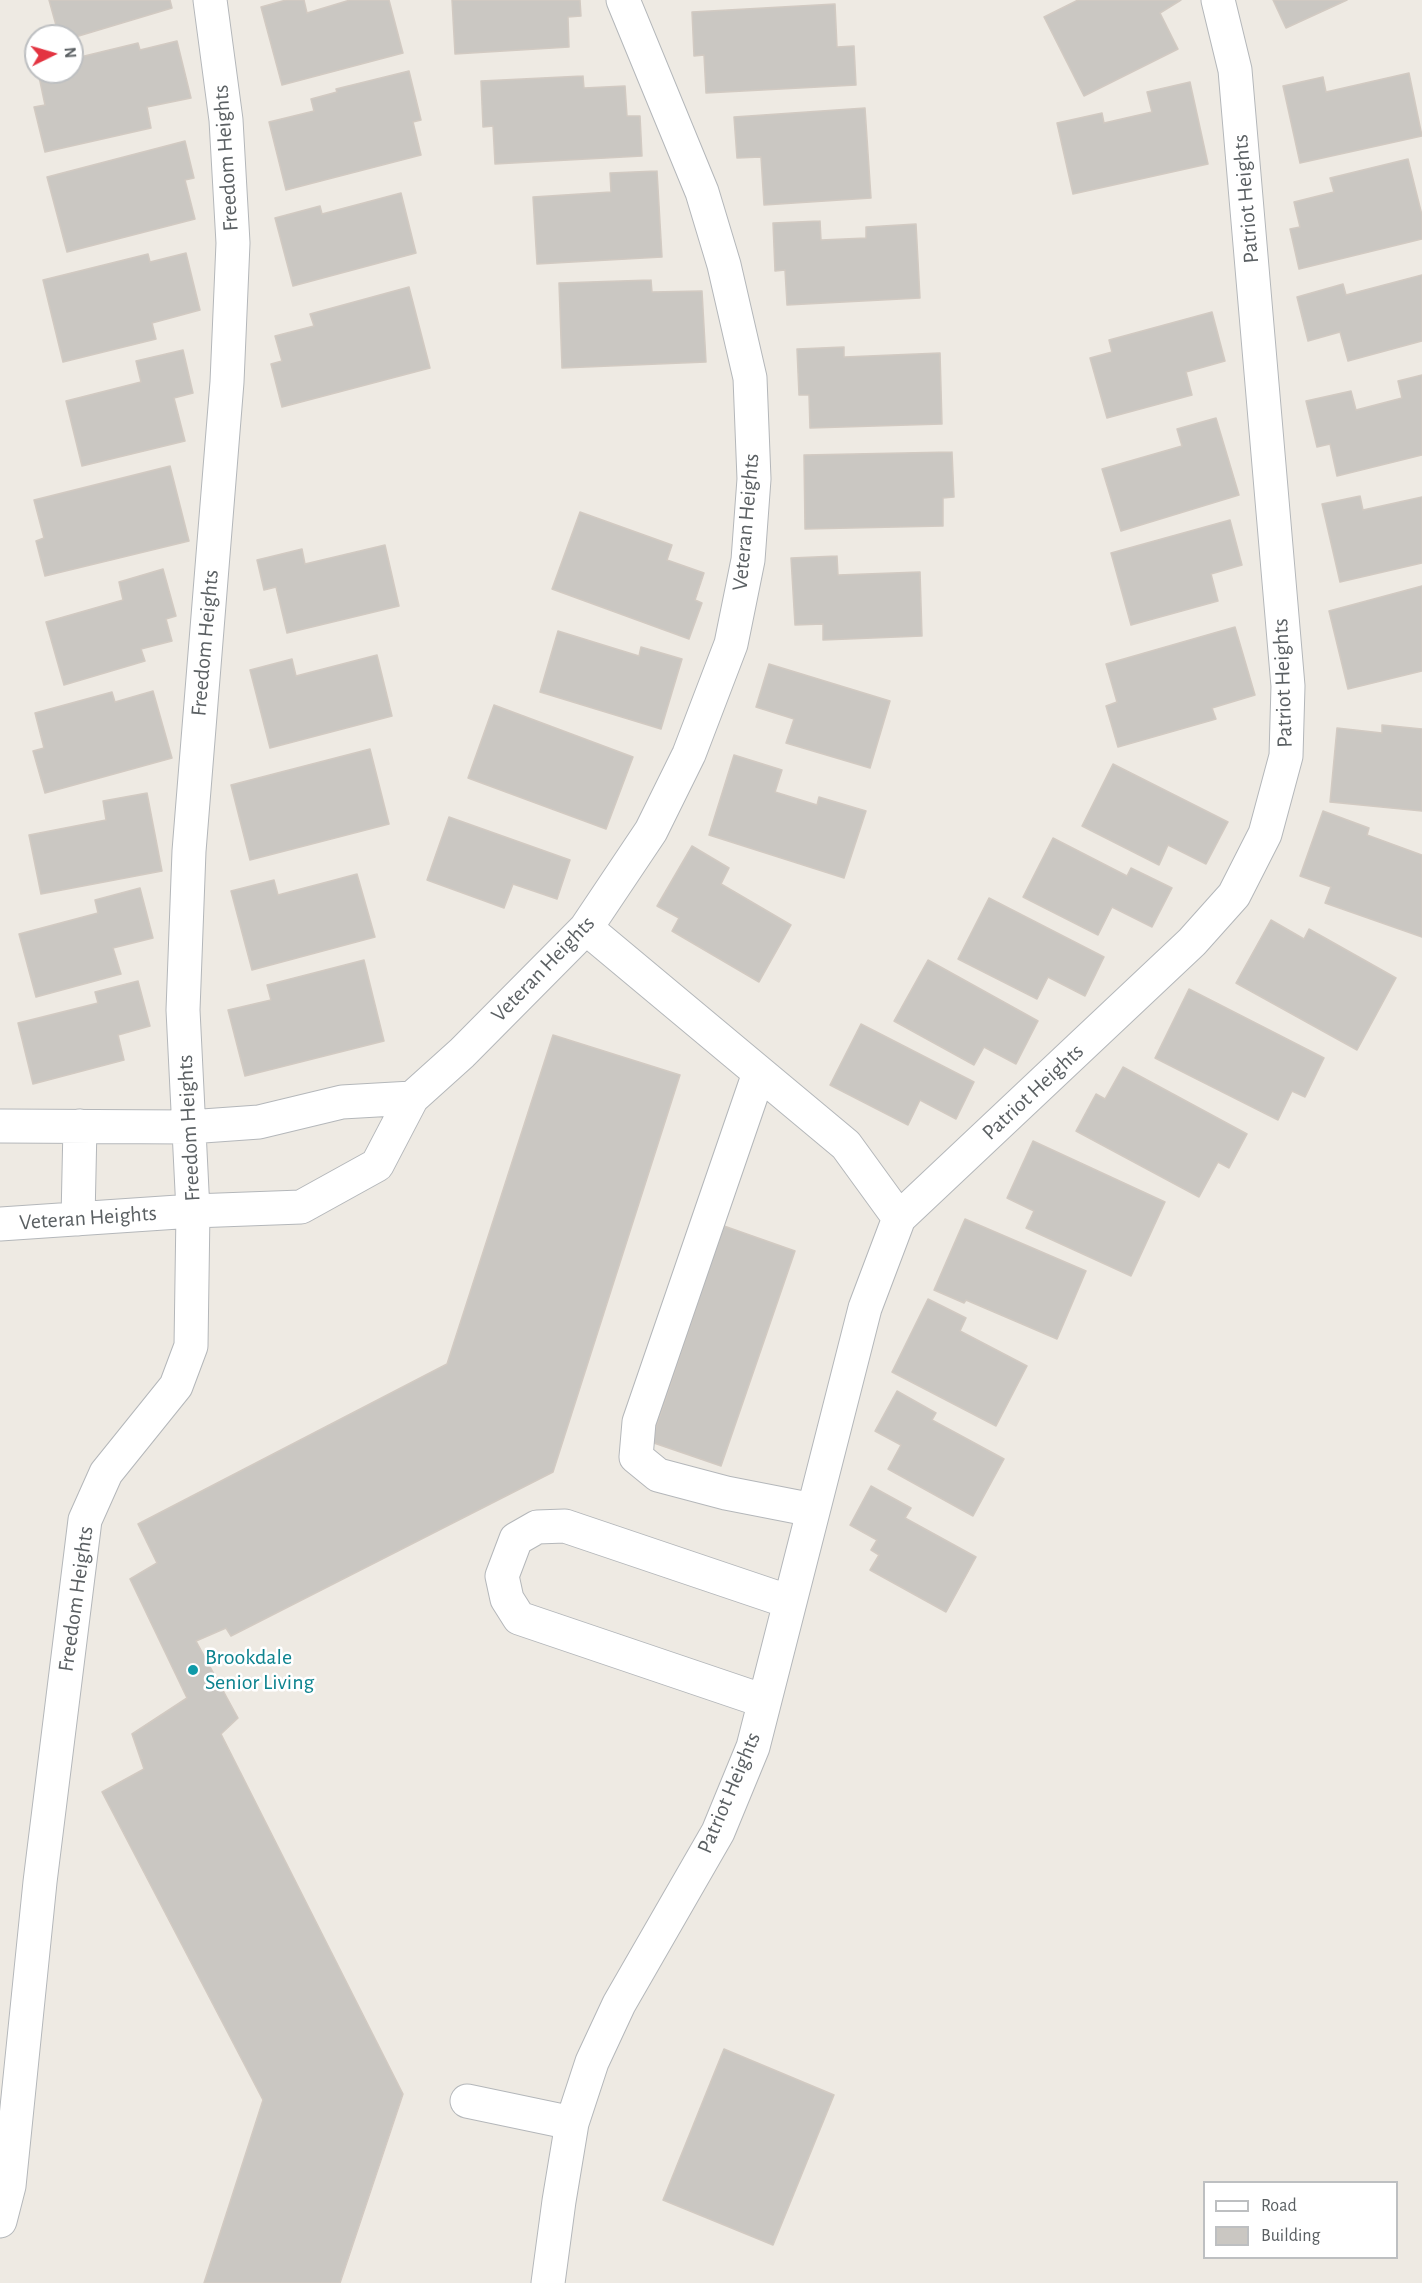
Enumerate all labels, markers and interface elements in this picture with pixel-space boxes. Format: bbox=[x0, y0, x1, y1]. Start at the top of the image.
north arrow bbox=[24, 24, 84, 84]
text: N bbox=[61, 46, 78, 59]
street label: Freedom Heights bbox=[208, 84, 244, 232]
street label: Patriot Heights bbox=[1227, 133, 1265, 265]
street label: Veteran Heights bbox=[727, 452, 765, 592]
street label: Freedom Heights bbox=[185, 569, 225, 717]
street label: Patriot Heights bbox=[1268, 618, 1298, 748]
street label: Veteran Heights bbox=[486, 910, 600, 1028]
street label: Patriot Heights bbox=[977, 1038, 1089, 1146]
street label: Freedom Heights bbox=[172, 1054, 206, 1202]
street label: Veteran Heights bbox=[18, 1200, 158, 1236]
street label: Freedom Heights bbox=[53, 1525, 99, 1673]
place label: Brookdale Senior Living bbox=[205, 1644, 314, 1696]
marker: Brookdale Senior Living bbox=[186, 1663, 200, 1677]
street label: Patriot Heights bbox=[692, 1728, 766, 1858]
legend bbox=[1203, 2181, 1398, 2259]
text: Road bbox=[1261, 2197, 1297, 2215]
text: Building bbox=[1261, 2227, 1320, 2245]

